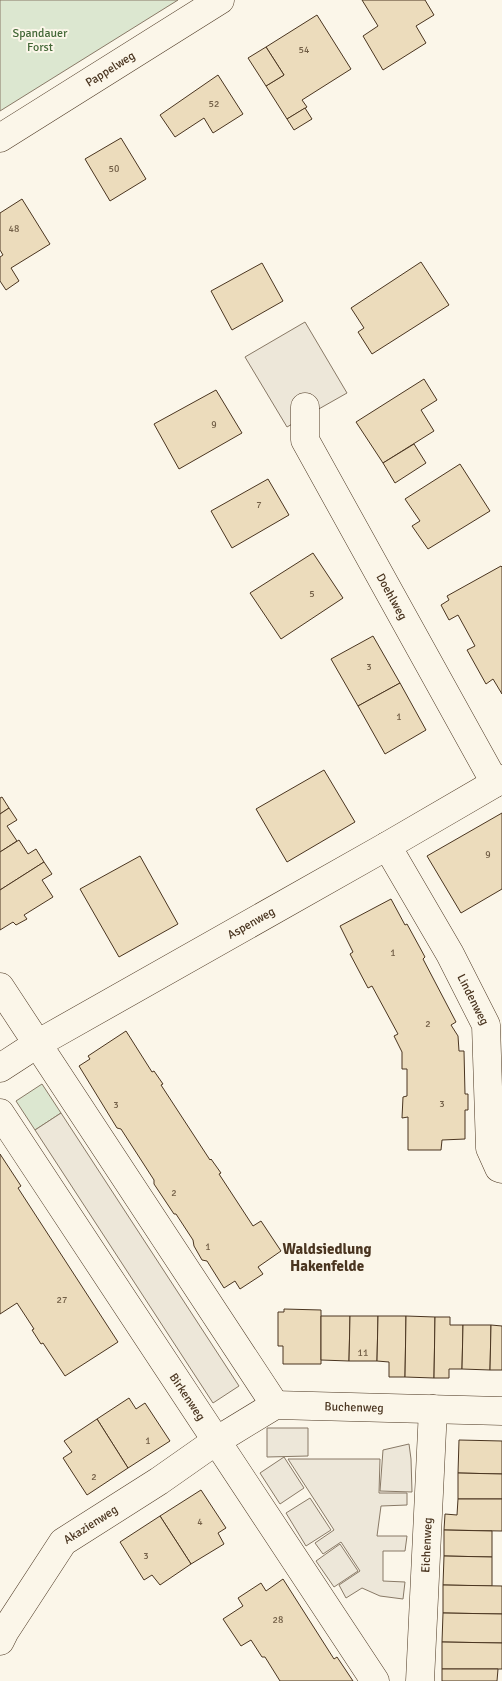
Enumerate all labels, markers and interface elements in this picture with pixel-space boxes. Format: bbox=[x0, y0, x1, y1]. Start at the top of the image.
park label: Spandauer Forst bbox=[12, 26, 68, 55]
house number: 54 bbox=[299, 44, 310, 56]
street label: Pappelweg bbox=[83, 48, 138, 90]
house number: 52 bbox=[209, 98, 219, 110]
house number: 50 bbox=[109, 163, 119, 175]
house number: 48 bbox=[9, 223, 19, 235]
house number: 9 bbox=[211, 419, 217, 431]
house number: 7 bbox=[256, 499, 262, 511]
street label: Doehlweg bbox=[373, 571, 411, 622]
house number: 5 bbox=[309, 588, 315, 600]
house number: 3 bbox=[366, 661, 372, 673]
house number: 1 bbox=[396, 711, 402, 723]
house number: 9 bbox=[485, 849, 491, 861]
street label: Aspenweg bbox=[225, 904, 277, 942]
house number: 1 bbox=[390, 947, 396, 959]
street label: Lindenweg bbox=[454, 971, 492, 1028]
house number: 2 bbox=[425, 1018, 431, 1030]
house number: 3 bbox=[439, 1098, 445, 1110]
house number: 3 bbox=[113, 1099, 119, 1111]
house number: 2 bbox=[171, 1187, 177, 1199]
district label: Waldsiedlung Hakenfelde bbox=[282, 1240, 372, 1275]
house number: 1 bbox=[205, 1241, 211, 1253]
house number: 27 bbox=[57, 1294, 67, 1306]
house number: 11 bbox=[358, 1347, 368, 1359]
street label: Birkenweg bbox=[166, 1370, 208, 1423]
street label: Buchenweg bbox=[324, 1399, 384, 1415]
house number: 1 bbox=[145, 1435, 151, 1447]
house number: 2 bbox=[91, 1471, 97, 1483]
street label: Akazienweg bbox=[61, 1502, 120, 1547]
house number: 4 bbox=[197, 1516, 203, 1528]
street label: Eichenweg bbox=[418, 1517, 435, 1573]
house number: 3 bbox=[143, 1550, 149, 1562]
house number: 28 bbox=[273, 1614, 283, 1626]

